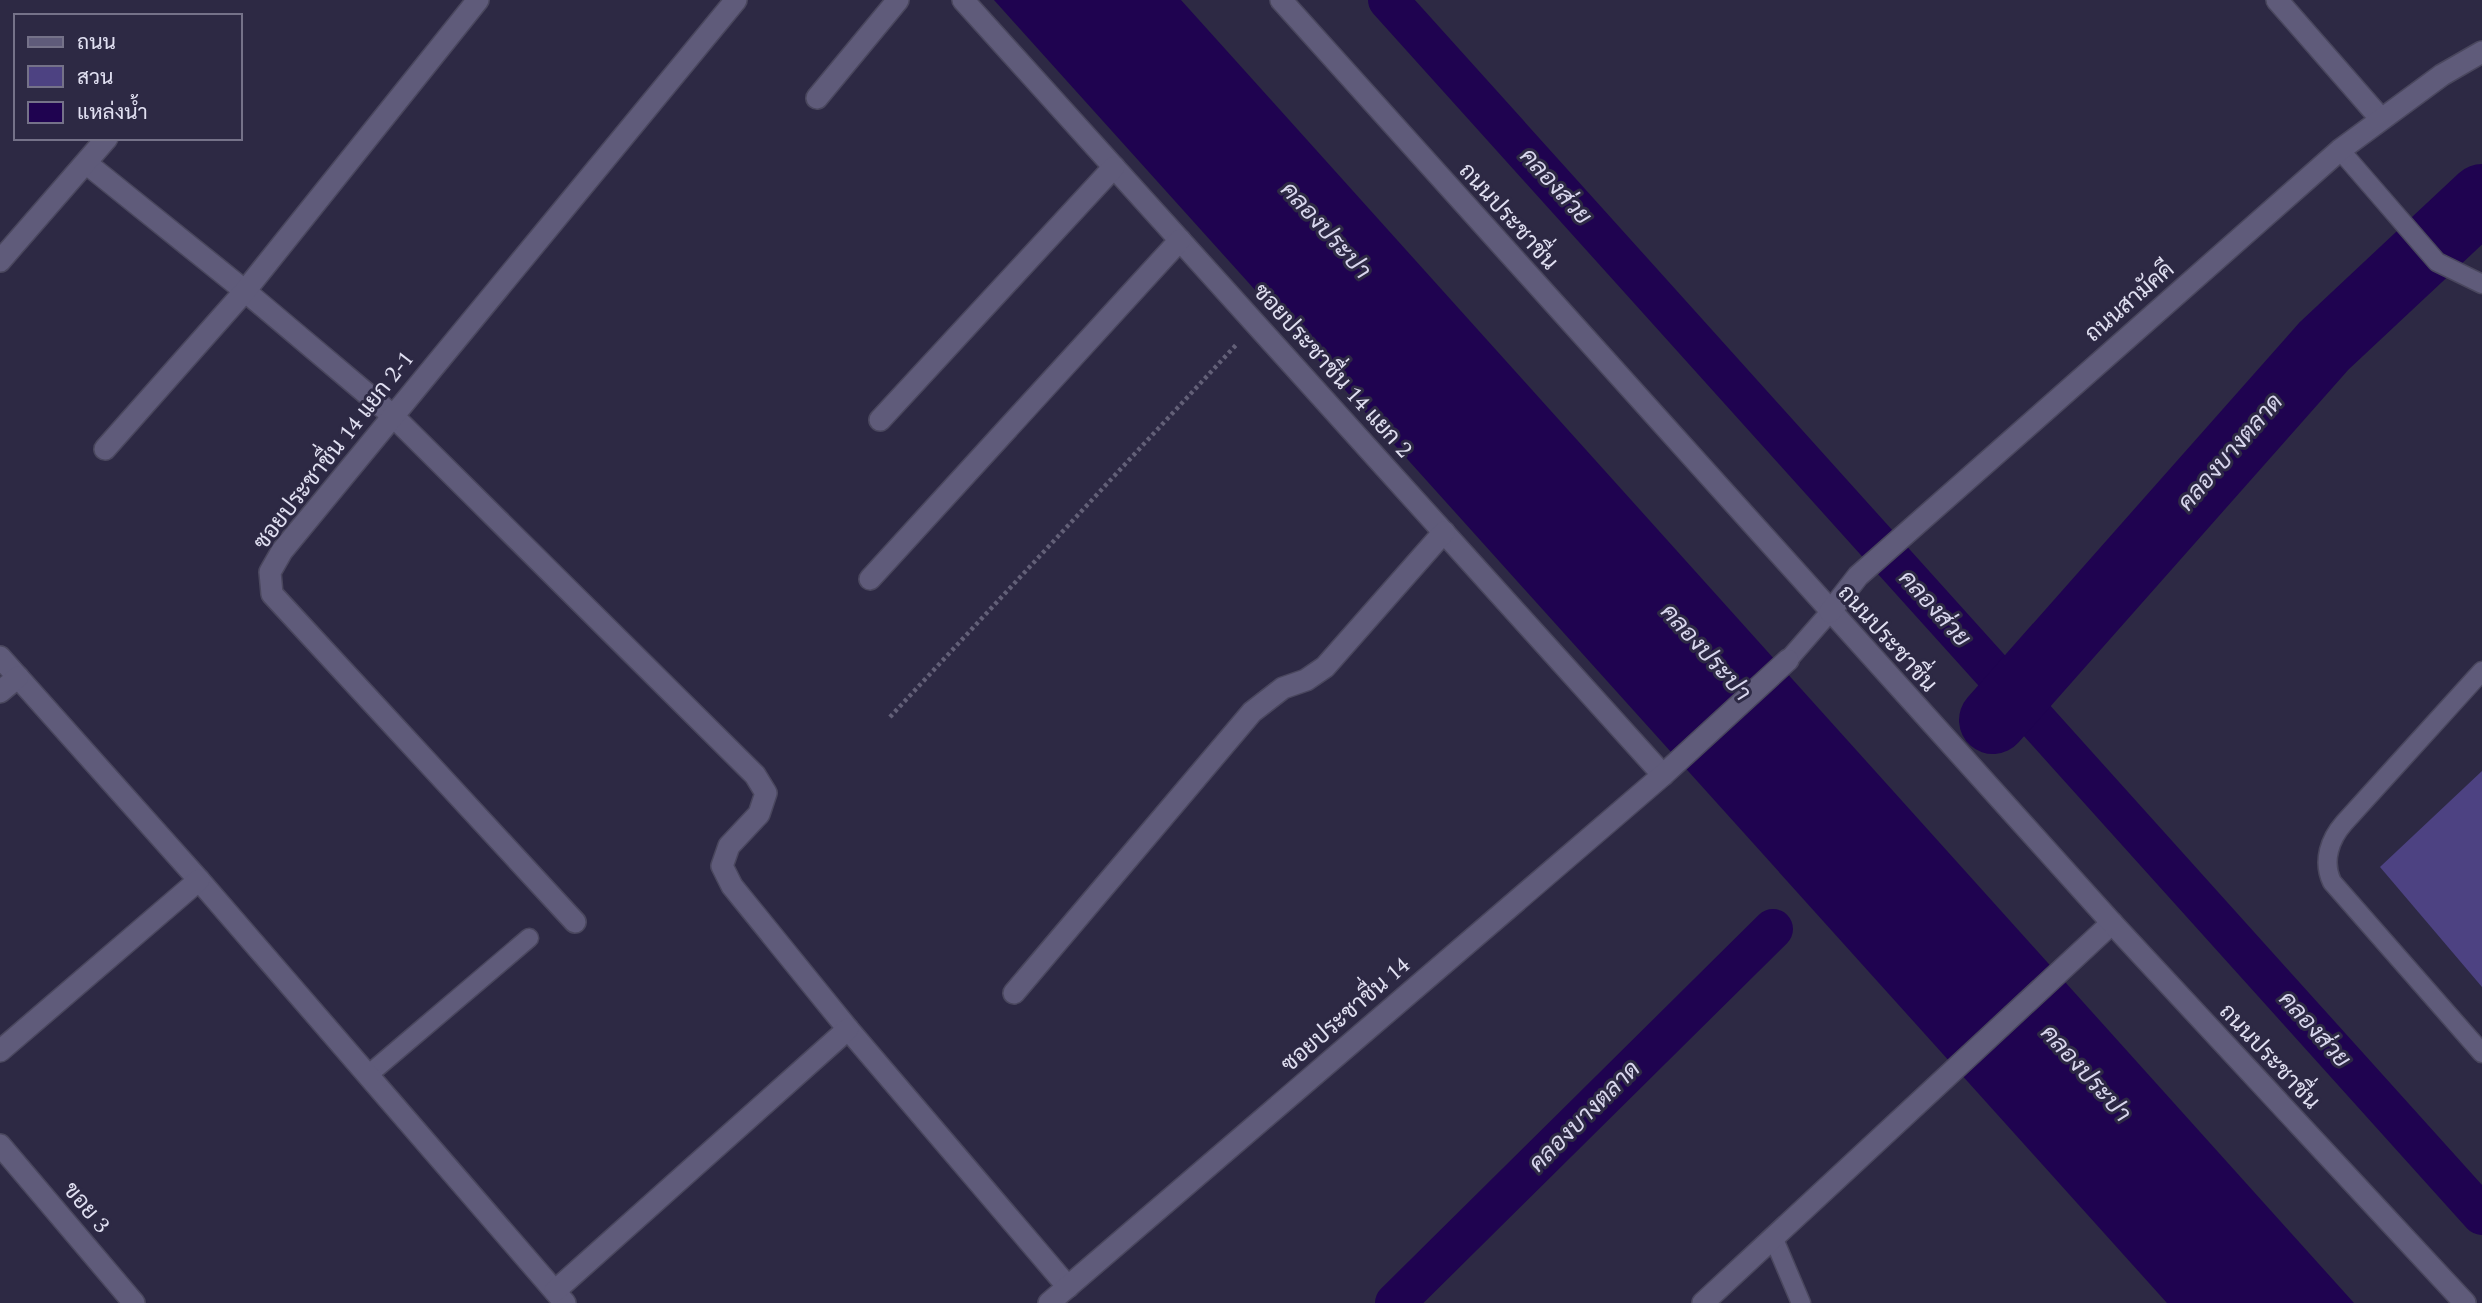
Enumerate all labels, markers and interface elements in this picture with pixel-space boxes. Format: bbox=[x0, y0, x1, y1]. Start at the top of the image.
legend bbox=[14, 14, 242, 140]
text: ถนน bbox=[77, 27, 116, 59]
text: สวน bbox=[77, 62, 113, 94]
text: แหล่งน้ำ bbox=[77, 94, 148, 129]
water label: คลองส่วย bbox=[1511, 140, 1600, 234]
street label: ถนนประชาชื่น bbox=[1450, 152, 1570, 279]
water label: คลองประปา bbox=[1271, 174, 1379, 288]
street label: ถนนสามัคคี bbox=[2077, 253, 2183, 351]
street label: ซอยประชาชื่น 14 แยก 2 bbox=[1244, 273, 1424, 466]
street label: ซอยประชาชื่น 14 แยก 2-1 bbox=[241, 341, 423, 558]
water label: คลองบางตลาด bbox=[2169, 386, 2292, 519]
water label: คลองส่วย bbox=[1890, 562, 1979, 656]
street label: ถนนประชาชื่น bbox=[1829, 574, 1949, 701]
water label: คลองประปา bbox=[1651, 596, 1759, 710]
street label: ซอยประชาชื่น 14 bbox=[1270, 945, 1419, 1081]
water label: คลองส่วย bbox=[2270, 983, 2359, 1077]
street label: ถนนประชาชื่น bbox=[2210, 992, 2331, 1118]
water label: คลองประปา bbox=[2031, 1017, 2139, 1131]
water label: คลองบางตลาด bbox=[1520, 1052, 1649, 1181]
street label: ขอย 3 bbox=[54, 1175, 118, 1241]

